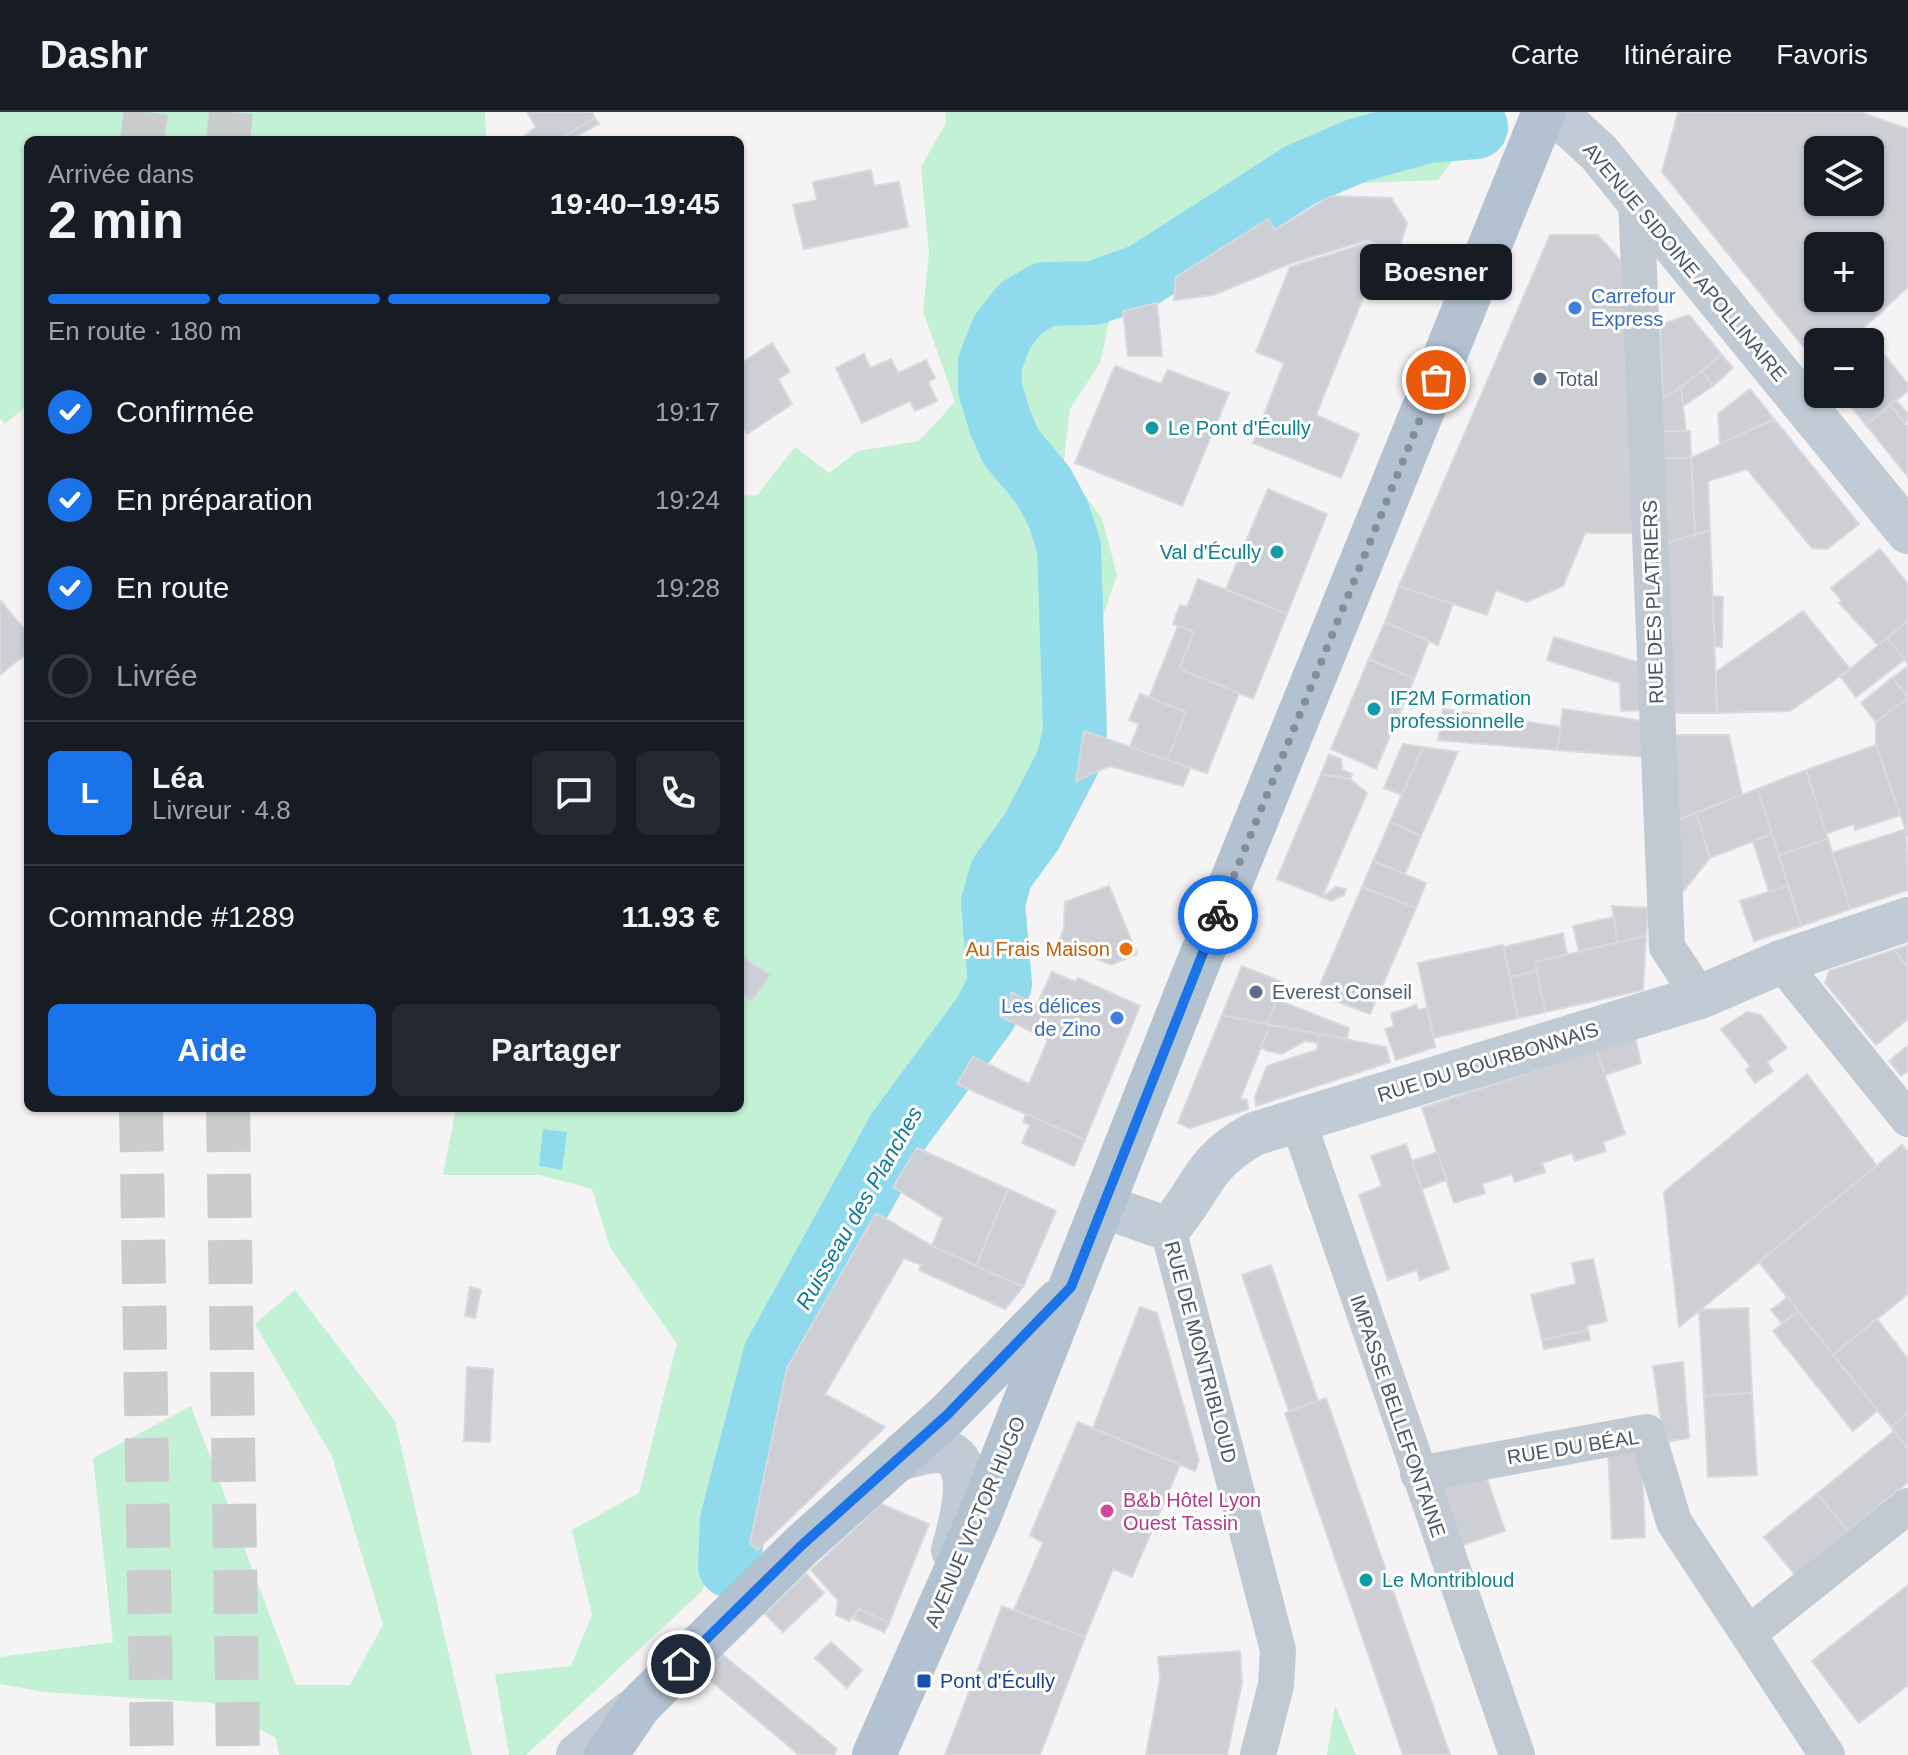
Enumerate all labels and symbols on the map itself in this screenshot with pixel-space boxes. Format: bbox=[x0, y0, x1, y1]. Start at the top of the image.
street label: AVENUE SIDOINE APOLLINAIRE bbox=[1579, 138, 1791, 386]
callout: Boesner bbox=[1360, 244, 1512, 300]
place label: Carrefour Express bbox=[1591, 285, 1676, 330]
marker: Carrefour Express bbox=[1566, 299, 1584, 317]
pin bbox=[1402, 346, 1470, 414]
place label: Total bbox=[1556, 368, 1598, 390]
marker: Total bbox=[1531, 370, 1549, 388]
place label: Le Pont d'Écully bbox=[1168, 417, 1311, 439]
marker: Le Pont d'Écully bbox=[1143, 419, 1161, 437]
street label: RUE DES PLATRIERS bbox=[1638, 500, 1668, 704]
place label: Val d'Écully bbox=[1160, 541, 1261, 563]
marker: Val d'Écully bbox=[1268, 543, 1286, 561]
place label: IF2M Formation professionnelle bbox=[1390, 687, 1531, 732]
marker: IF2M Formation professionnelle bbox=[1365, 700, 1383, 718]
courier bbox=[1178, 875, 1258, 955]
place label: Au Frais Maison bbox=[966, 938, 1110, 960]
marker: Au Frais Maison bbox=[1117, 940, 1135, 958]
place label: Everest Conseil bbox=[1272, 981, 1412, 1003]
marker: Everest Conseil bbox=[1247, 983, 1265, 1001]
place label: Les délices de Zino bbox=[1001, 995, 1101, 1040]
marker: Les délices de Zino bbox=[1108, 1009, 1126, 1027]
street label: RUE DU BOURBONNAIS bbox=[1375, 1018, 1601, 1106]
water label: Ruisseau des Planches bbox=[791, 1102, 927, 1314]
street label: RUE DE MONTRIBLOUD bbox=[1161, 1239, 1241, 1465]
street label: IMPASSE BELLEFONTAINE bbox=[1346, 1292, 1450, 1540]
street label: AVENUE VICTOR HUGO bbox=[921, 1413, 1029, 1631]
street label: RUE DU BÉAL bbox=[1505, 1426, 1641, 1468]
place label: B&b Hôtel Lyon Ouest Tassin bbox=[1123, 1489, 1261, 1534]
marker: B&b Hôtel Lyon Ouest Tassin bbox=[1098, 1502, 1116, 1520]
place label: Le Montribloud bbox=[1382, 1569, 1514, 1591]
marker: Le Montribloud bbox=[1357, 1571, 1375, 1589]
pin bbox=[647, 1630, 715, 1698]
place label: Pont d'Écully bbox=[940, 1670, 1055, 1692]
marker: Pont d'Écully bbox=[915, 1672, 933, 1690]

